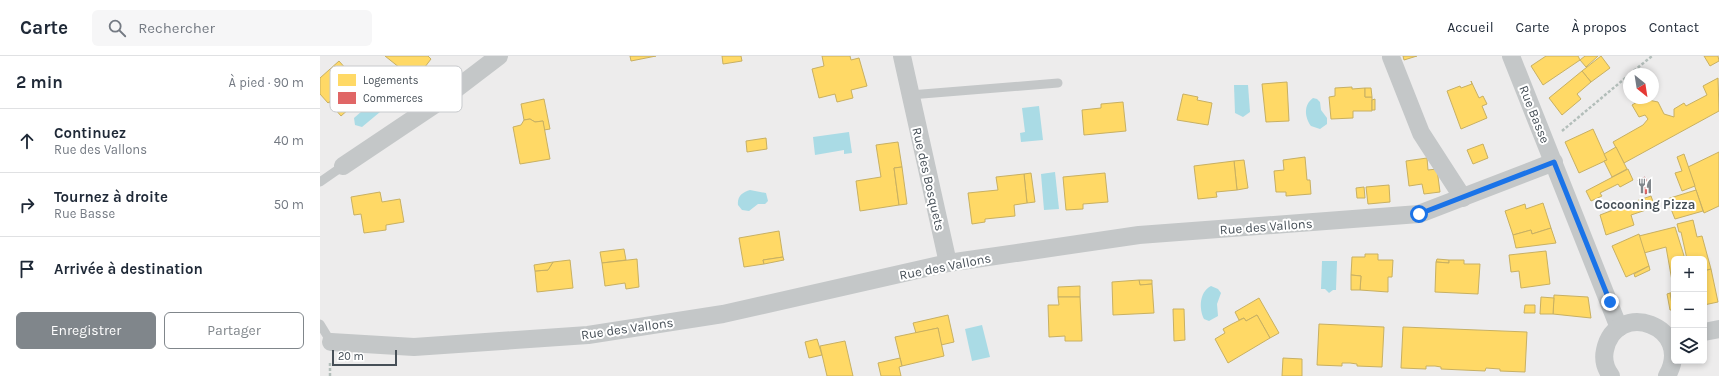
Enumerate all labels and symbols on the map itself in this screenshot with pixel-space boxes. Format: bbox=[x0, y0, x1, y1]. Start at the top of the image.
legend bbox=[330, 66, 462, 112]
north arrow bbox=[1623, 68, 1659, 104]
text: Logements bbox=[363, 74, 419, 87]
street label: Rue Basse bbox=[1516, 83, 1553, 146]
text: Commerces bbox=[363, 92, 423, 105]
street label: Rue des Bosquets bbox=[908, 126, 948, 233]
restaurant icon: Cocooning Pizza bbox=[1636, 177, 1654, 195]
place label: Cocooning Pizza bbox=[1595, 197, 1695, 212]
route start bbox=[1410, 205, 1428, 223]
street label: Rue des Vallons bbox=[1219, 216, 1313, 237]
street label: Rue des Vallons bbox=[898, 250, 992, 283]
route end bbox=[1601, 293, 1619, 311]
street label: Rue des Vallons bbox=[580, 315, 674, 342]
scale bar bbox=[332, 348, 397, 367]

